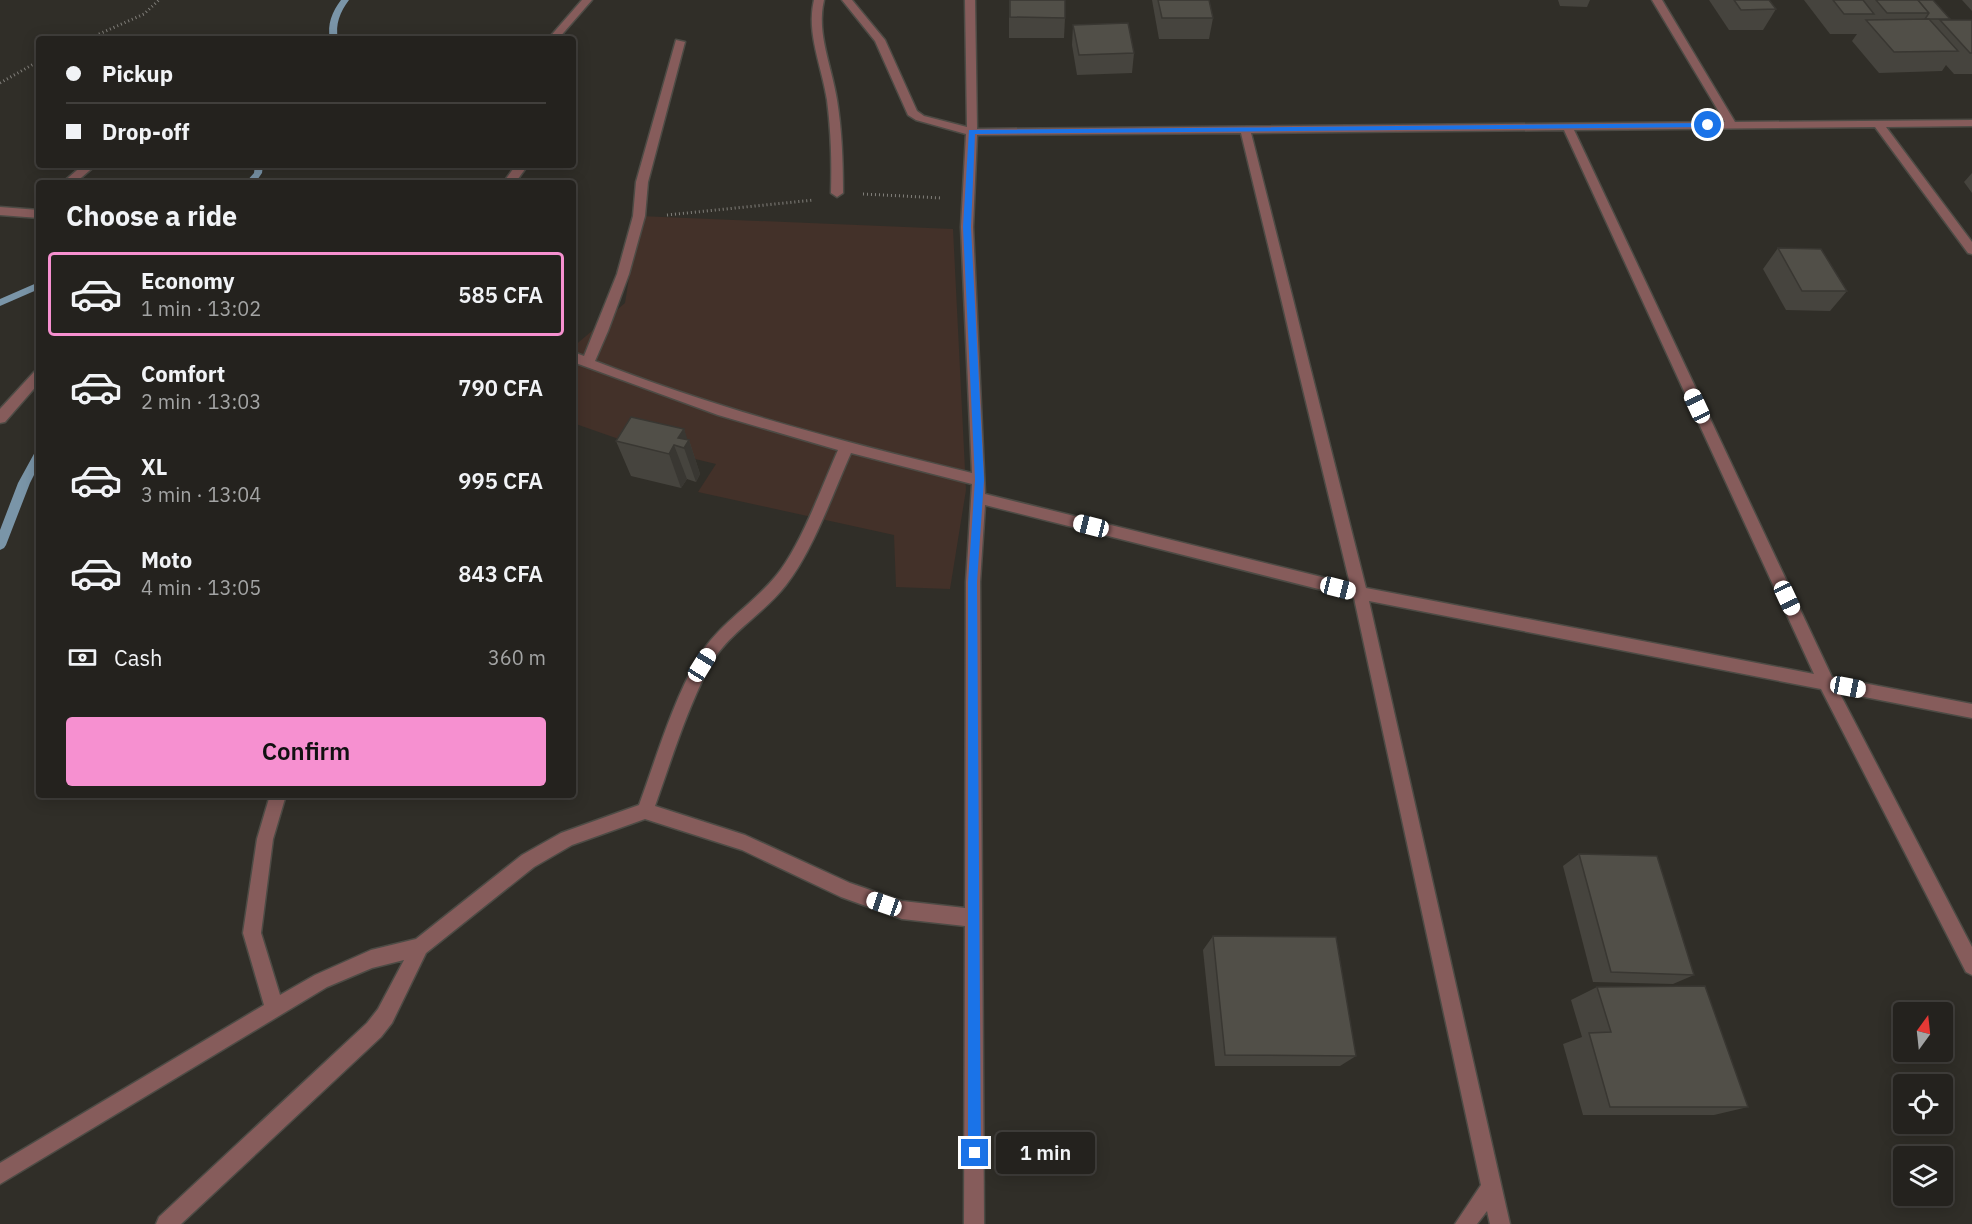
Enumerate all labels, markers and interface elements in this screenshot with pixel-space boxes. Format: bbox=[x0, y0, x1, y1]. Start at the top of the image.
text: Pickup bbox=[102, 59, 173, 88]
route start bbox=[1694, 111, 1721, 138]
text: Drop-off bbox=[102, 117, 189, 146]
text: Choose a ride bbox=[66, 198, 237, 233]
text: Economy bbox=[141, 266, 235, 295]
icon: car bbox=[69, 267, 123, 321]
text: 585 CFA bbox=[458, 280, 543, 309]
text: 1 min · 13:02 bbox=[141, 295, 261, 322]
text: Comfort bbox=[141, 359, 225, 388]
icon: car bbox=[69, 360, 123, 414]
text: 790 CFA bbox=[458, 373, 543, 402]
car bbox=[1681, 386, 1713, 426]
text: 2 min · 13:03 bbox=[141, 388, 261, 415]
text: XL bbox=[141, 452, 167, 481]
icon: car bbox=[69, 453, 123, 507]
text: 995 CFA bbox=[458, 466, 543, 495]
text: 3 min · 13:04 bbox=[141, 481, 261, 508]
car bbox=[1071, 513, 1111, 539]
text: Moto bbox=[141, 545, 192, 574]
icon: car bbox=[69, 546, 123, 600]
text: 843 CFA bbox=[458, 559, 543, 588]
text: 4 min · 13:05 bbox=[141, 574, 261, 601]
car bbox=[1318, 575, 1358, 601]
car bbox=[1771, 578, 1803, 618]
icon: cash bbox=[66, 641, 99, 674]
text: Cash bbox=[114, 643, 163, 672]
text: 360 m bbox=[488, 644, 546, 671]
car bbox=[685, 645, 719, 685]
car bbox=[1829, 675, 1867, 699]
button: Confirm bbox=[66, 717, 546, 786]
car bbox=[864, 890, 904, 918]
north arrow bbox=[1893, 1002, 1953, 1062]
map controls bbox=[1893, 1002, 1953, 1206]
button: locate bbox=[1893, 1074, 1953, 1134]
callout: 1 min bbox=[996, 1132, 1095, 1174]
route end bbox=[961, 1139, 988, 1166]
text: 1 min bbox=[1020, 1139, 1071, 1166]
button: layers bbox=[1893, 1146, 1953, 1206]

